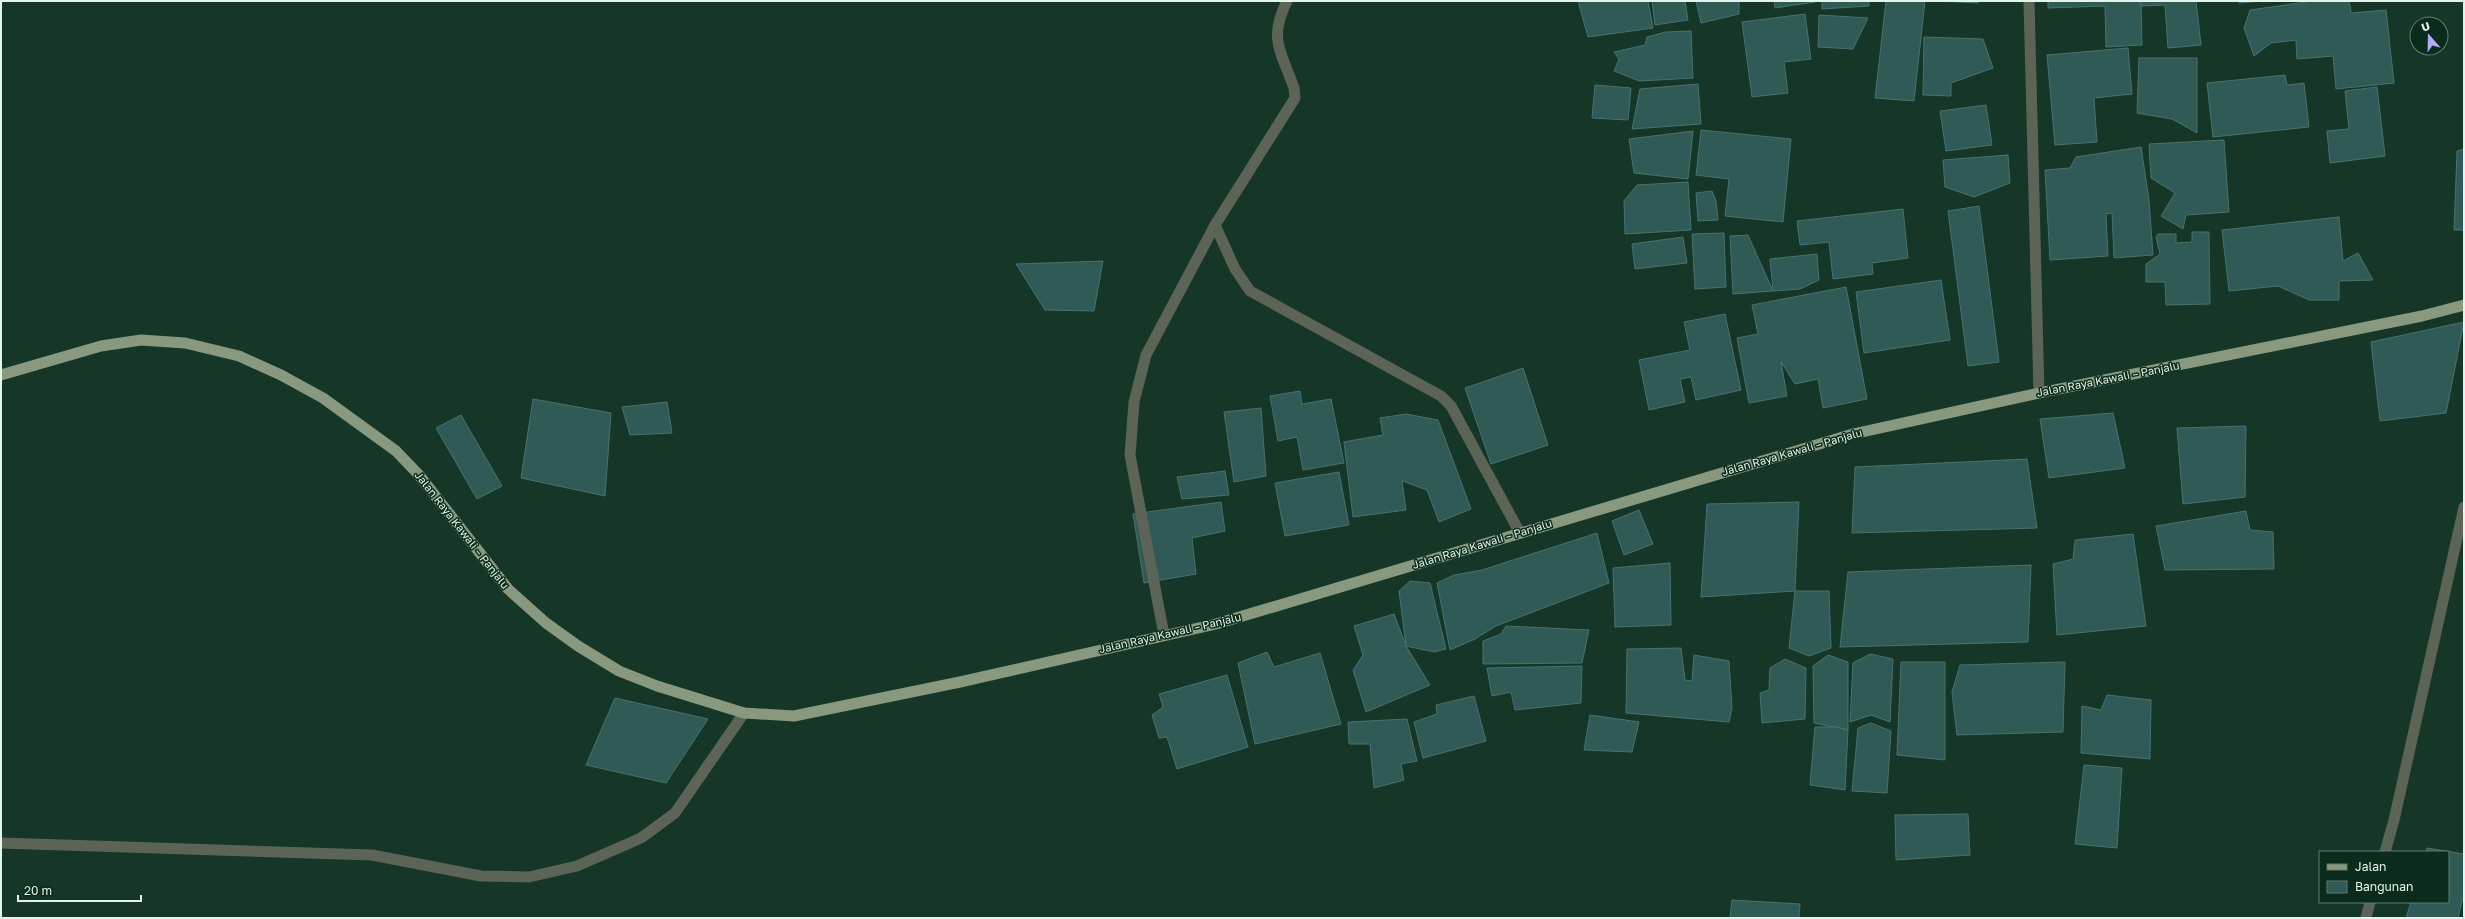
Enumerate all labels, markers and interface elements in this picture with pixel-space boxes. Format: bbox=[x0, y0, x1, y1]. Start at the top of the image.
north arrow bbox=[2409, 16, 2449, 56]
text: U bbox=[2419, 19, 2431, 34]
street label: Jalan Raya Kawali – Panjalu bbox=[2035, 358, 2181, 399]
street label: Jalan Raya Kawali – Panjalu bbox=[1720, 425, 1864, 478]
street label: Jalan Raya Kawali – Panjalu bbox=[413, 468, 512, 591]
street label: Jalan Raya Kawali – Panjalu bbox=[1410, 516, 1553, 571]
street label: Jalan Raya Kawali – Panjalu bbox=[1098, 610, 1242, 655]
legend bbox=[2319, 851, 2449, 903]
text: Jalan bbox=[2355, 859, 2386, 874]
scale bar bbox=[18, 877, 141, 903]
text: Bangunan bbox=[2355, 879, 2413, 894]
text: 20 m bbox=[24, 883, 52, 898]

